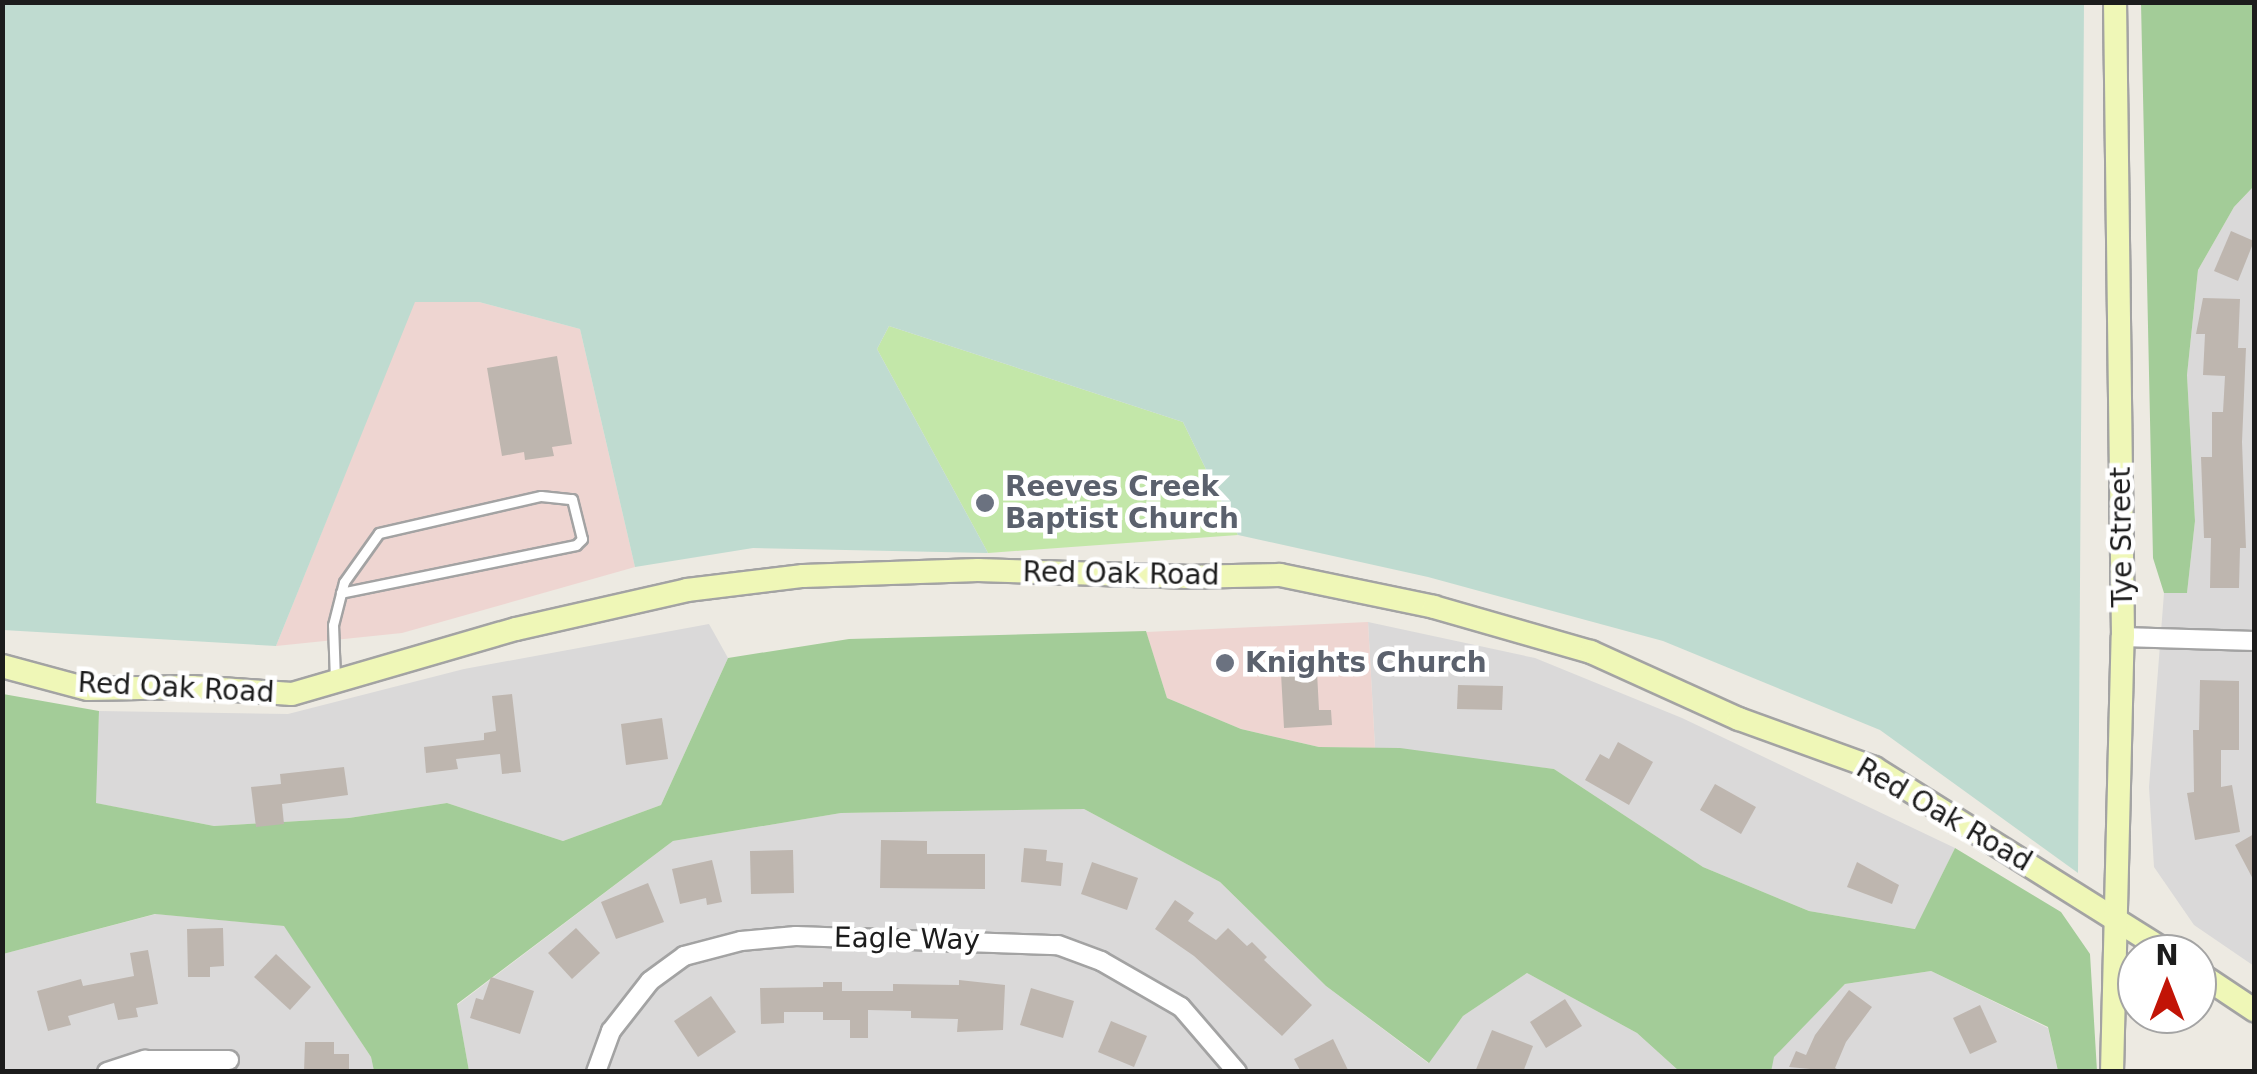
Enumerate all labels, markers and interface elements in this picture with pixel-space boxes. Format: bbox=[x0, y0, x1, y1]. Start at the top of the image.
street label: Tye Street bbox=[2104, 466, 2140, 608]
place label: Reeves Creek Baptist Church bbox=[1005, 470, 1239, 536]
marker: Reeves Creek Baptist Church bbox=[974, 492, 996, 514]
street label: Red Oak Road bbox=[1022, 555, 1220, 593]
place label: Knights Church bbox=[1245, 646, 1487, 680]
marker: Knights Church bbox=[1214, 652, 1236, 674]
street label: Red Oak Road bbox=[77, 666, 275, 710]
street label: Red Oak Road bbox=[1850, 751, 2038, 879]
street label: Eagle Way bbox=[834, 921, 980, 957]
north arrow bbox=[2117, 934, 2217, 1034]
text: N bbox=[2155, 939, 2179, 972]

